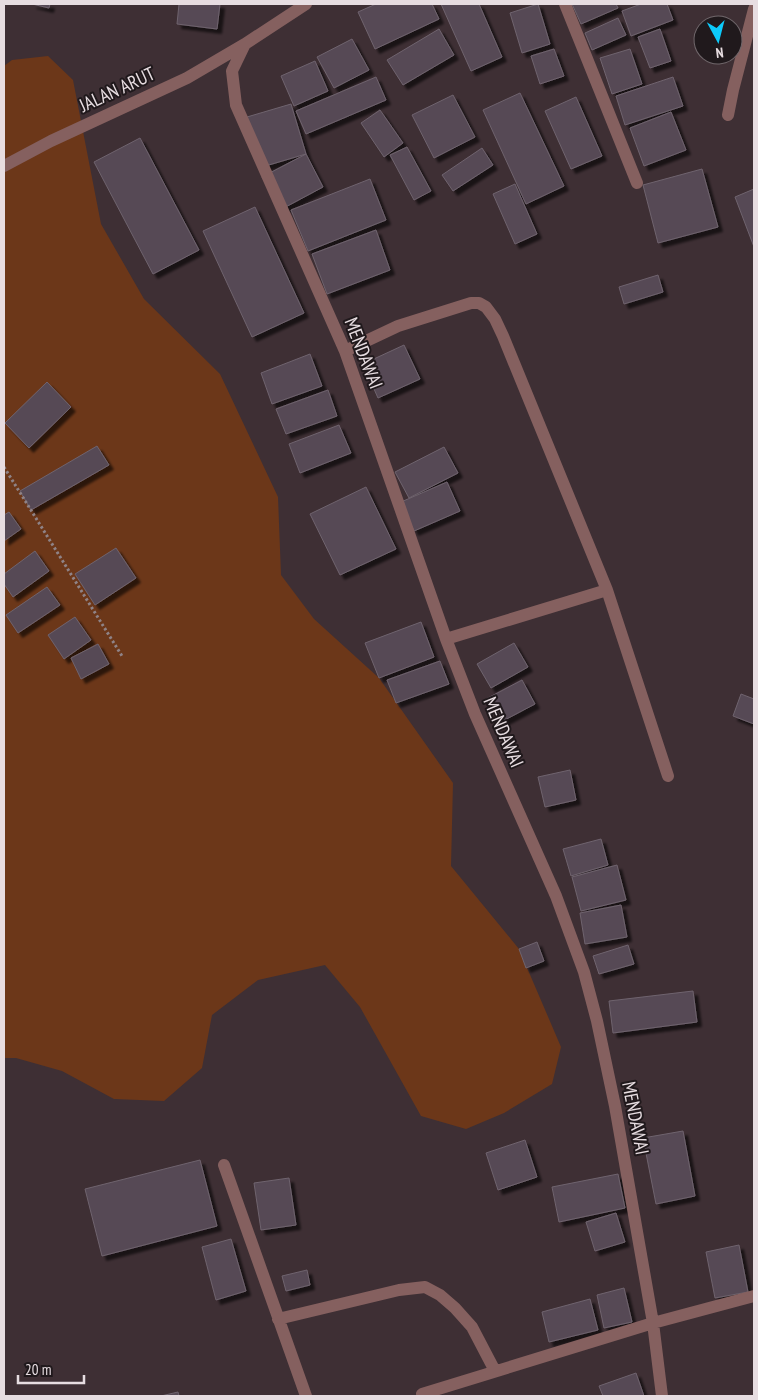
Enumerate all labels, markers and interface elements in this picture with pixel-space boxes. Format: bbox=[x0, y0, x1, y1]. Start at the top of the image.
north arrow bbox=[693, 15, 743, 65]
text: N bbox=[715, 44, 724, 62]
street label: JALAN ARUT bbox=[74, 61, 159, 117]
street label: MENDAWAI bbox=[339, 314, 389, 392]
street label: MENDAWAI bbox=[478, 693, 530, 771]
street label: MENDAWAI bbox=[617, 1079, 655, 1157]
scale bar bbox=[18, 1352, 84, 1384]
text: 20 m bbox=[25, 1360, 51, 1379]

